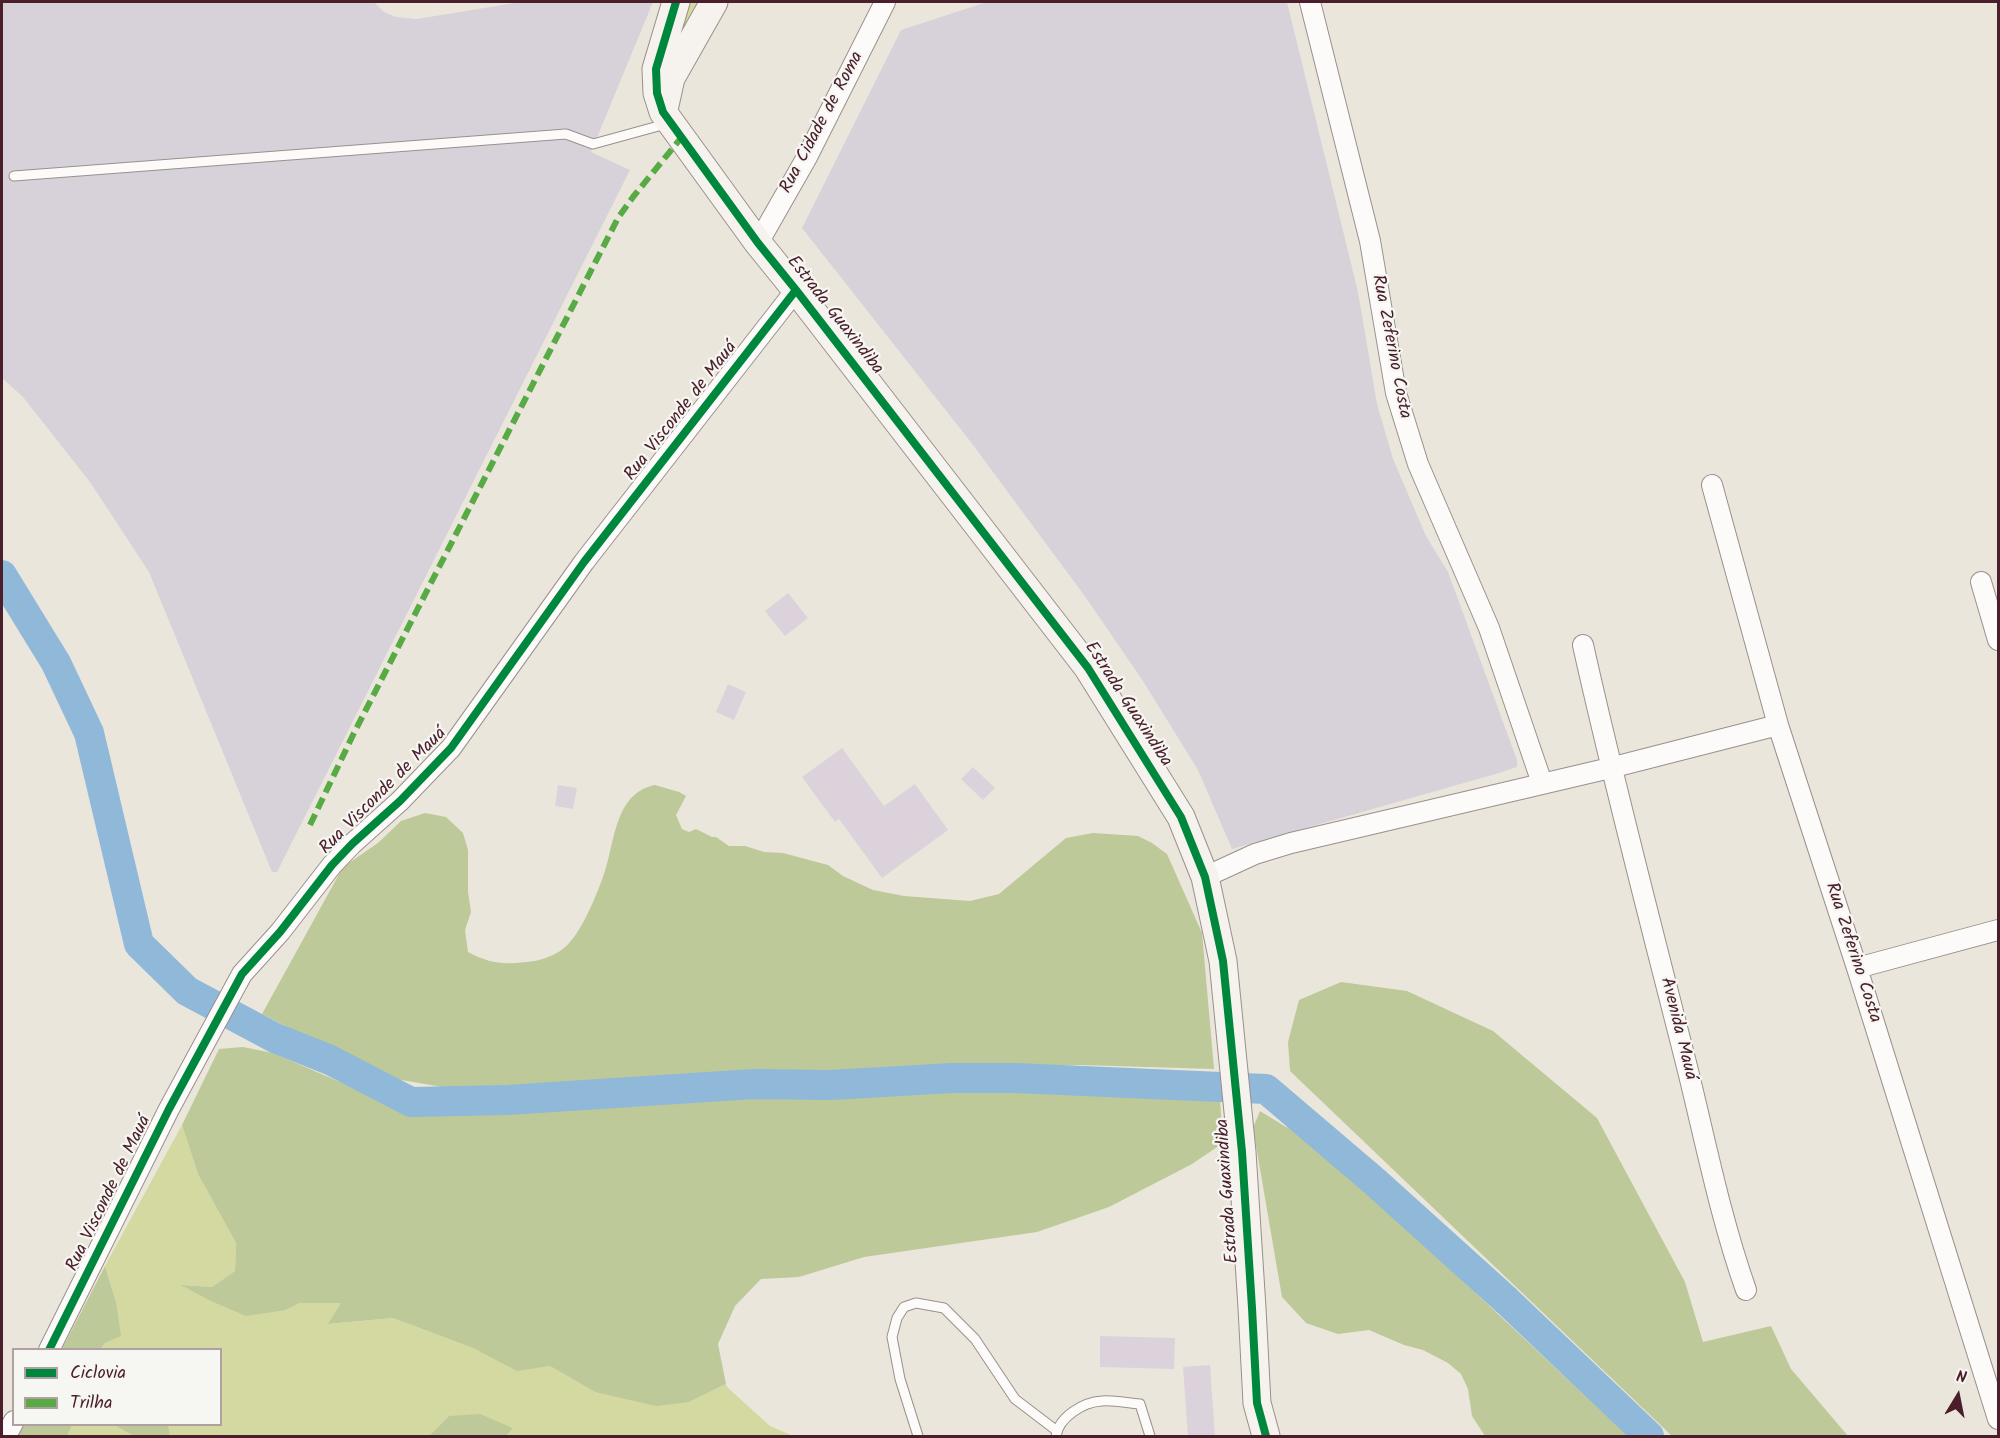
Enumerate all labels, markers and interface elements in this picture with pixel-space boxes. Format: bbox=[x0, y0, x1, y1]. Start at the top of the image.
street label: Rua Cidade de Roma bbox=[777, 48, 869, 198]
street label: Estrada Guaxindiba bbox=[781, 252, 887, 380]
street label: Rua Zeferino Costa bbox=[1365, 273, 1415, 421]
street label: Rua Visconde de Mauá bbox=[621, 338, 743, 486]
street label: Estrada Guaxindiba bbox=[1078, 638, 1176, 772]
street label: Rua Visconde de Mauá bbox=[316, 724, 452, 860]
street label: Rua Zeferino Costa bbox=[1819, 880, 1885, 1026]
street label: Avenida Mauá bbox=[1654, 975, 1700, 1083]
street label: Rua Visconde de Mauá bbox=[63, 1113, 157, 1275]
street label: Estrada Guaxindiba bbox=[1213, 1118, 1245, 1264]
legend bbox=[12, 1348, 222, 1426]
text: Ciclovia bbox=[70, 1359, 126, 1388]
text: N bbox=[1954, 1365, 1968, 1391]
north arrow bbox=[1928, 1366, 1988, 1426]
text: Trilha bbox=[70, 1389, 112, 1418]

